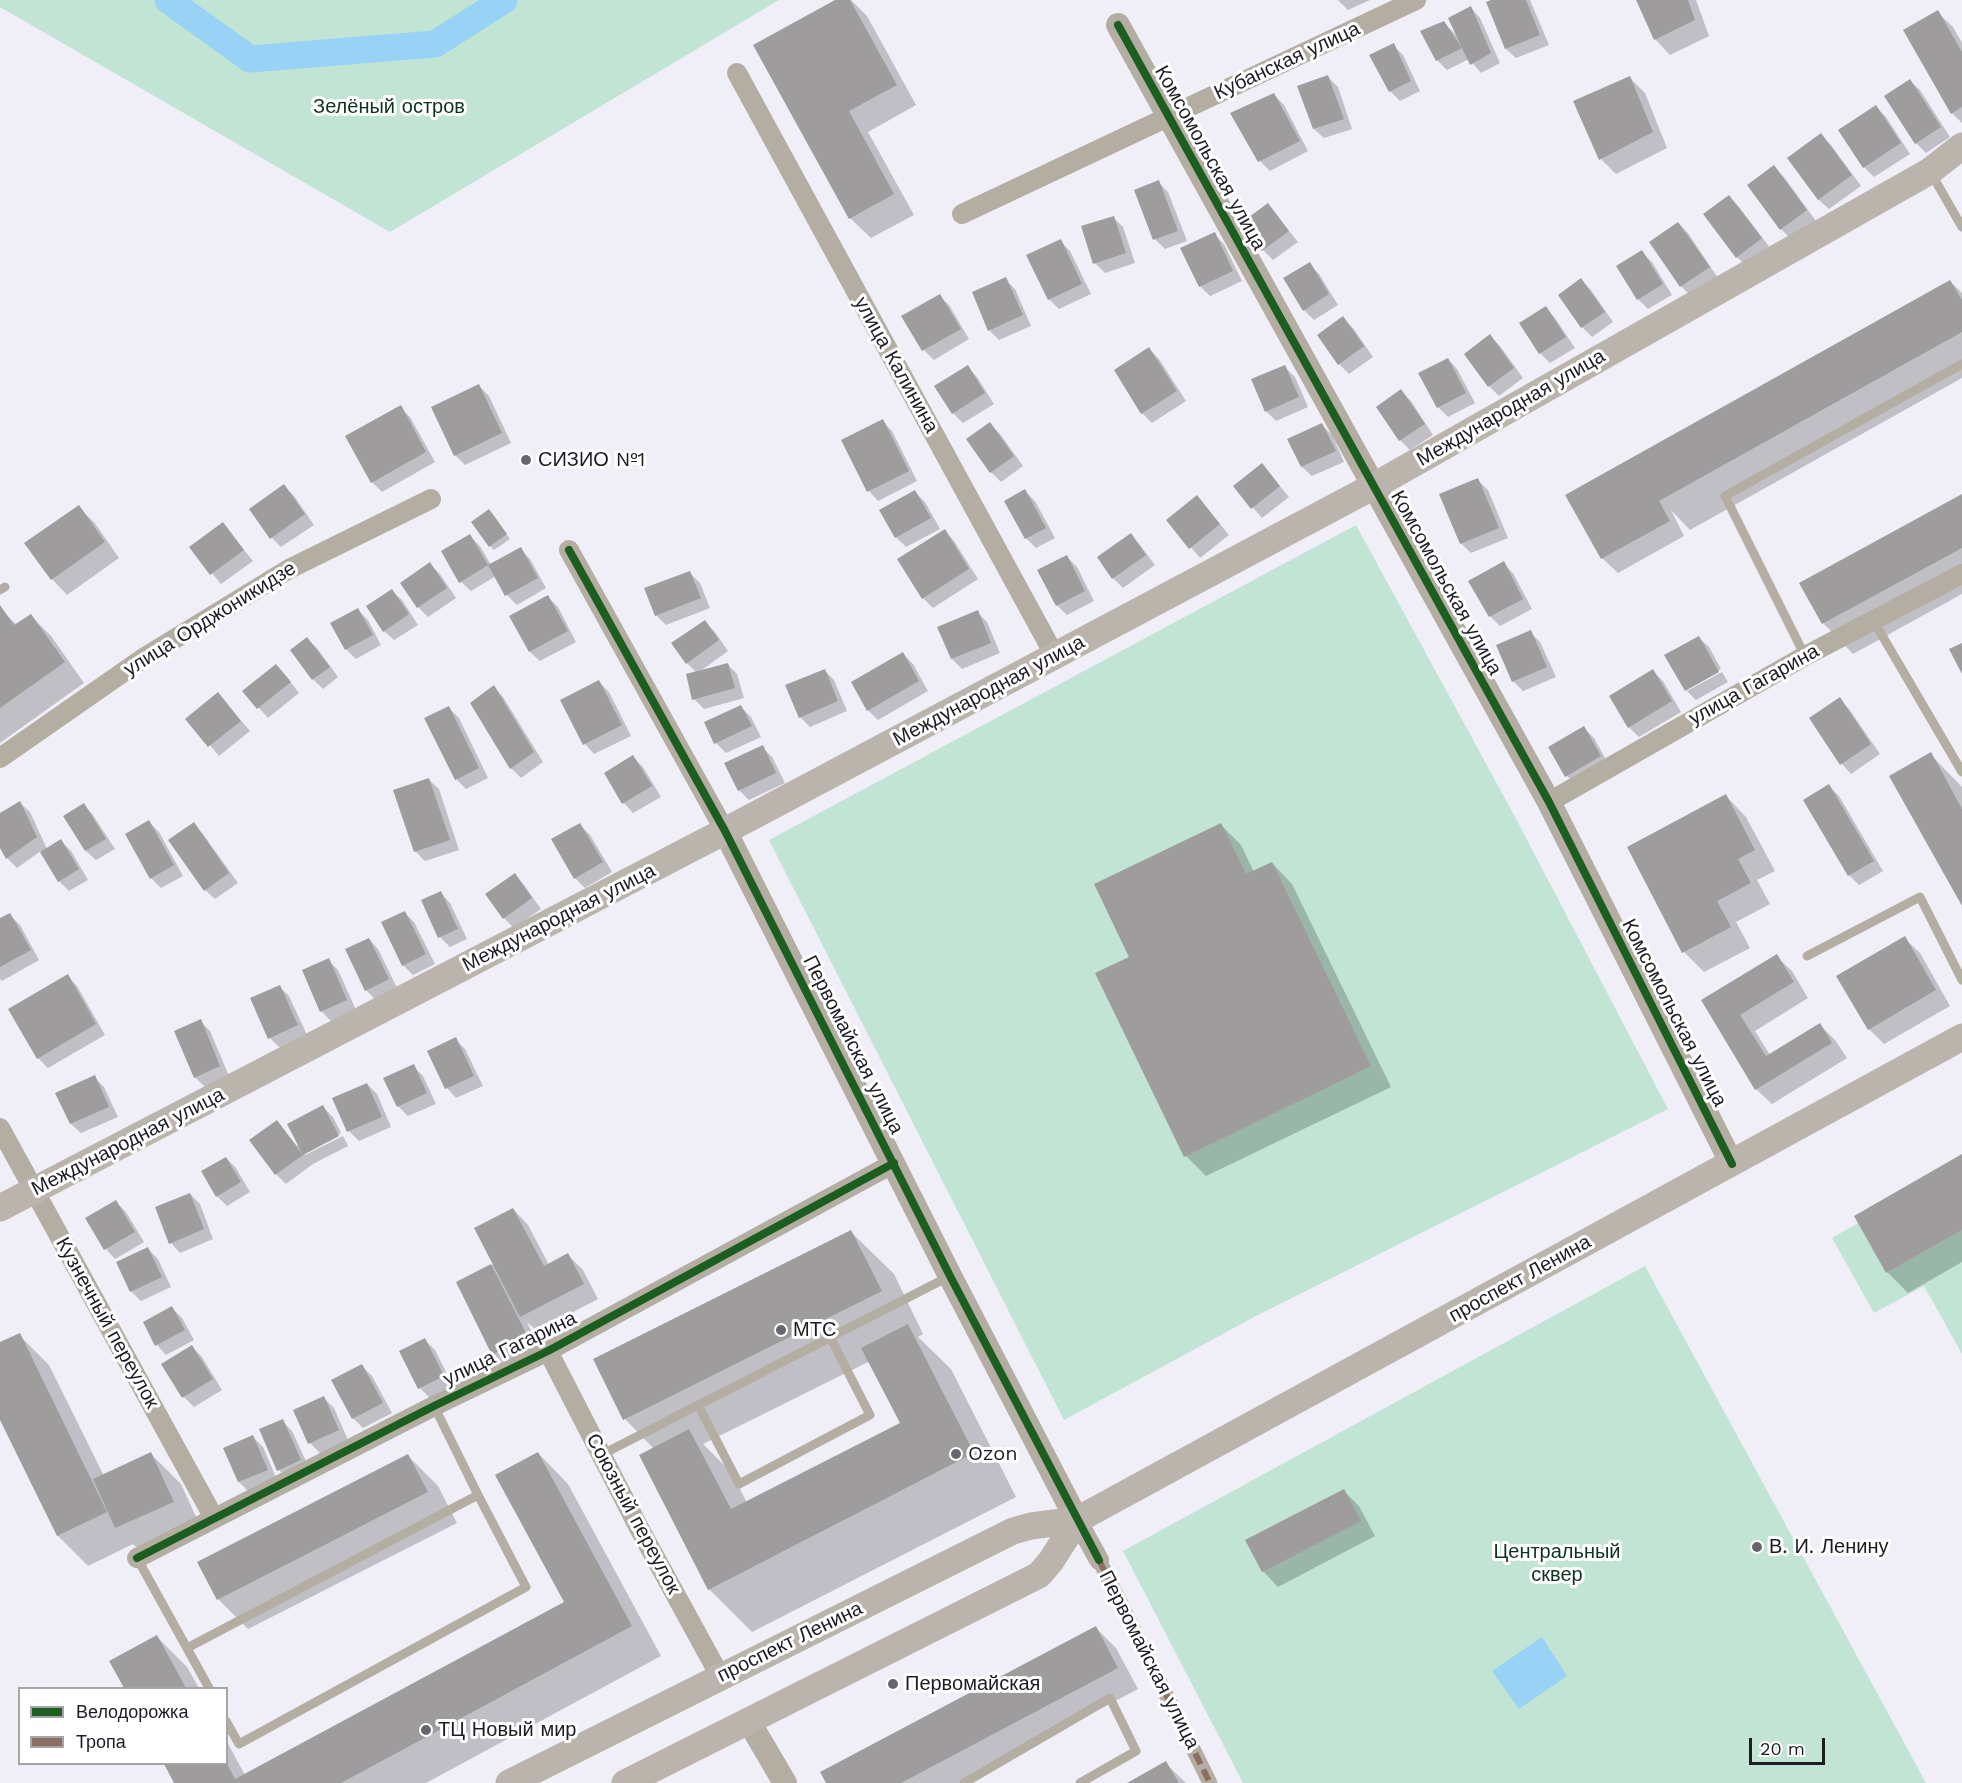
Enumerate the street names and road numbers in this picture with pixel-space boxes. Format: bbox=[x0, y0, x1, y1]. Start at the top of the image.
street label: Кубанская улица bbox=[1210, 17, 1364, 105]
street label: Комсомольская улица bbox=[1149, 62, 1271, 254]
street label: улица Калинина bbox=[849, 293, 943, 437]
street label: Международная улица bbox=[1413, 344, 1609, 472]
street label: Комсомольская улица bbox=[1385, 487, 1507, 679]
street label: улица Орджоникидзе bbox=[120, 556, 300, 682]
street label: Международная улица bbox=[889, 630, 1089, 752]
street label: улица Гагарина bbox=[1685, 639, 1823, 731]
street label: Международная улица bbox=[459, 859, 659, 977]
street label: Комсомольская улица bbox=[1616, 915, 1732, 1111]
street label: Первомайская улица bbox=[798, 952, 908, 1138]
street label: Международная улица bbox=[28, 1083, 228, 1201]
street label: проспект Ленина bbox=[1445, 1230, 1595, 1328]
street label: Кузнечный переулок bbox=[50, 1233, 164, 1413]
street label: улица Гагарина bbox=[440, 1306, 580, 1392]
street label: Союзный переулок bbox=[581, 1430, 685, 1598]
street label: Первомайская улица bbox=[1094, 1567, 1204, 1753]
street label: проспект Ленина bbox=[713, 1596, 867, 1688]

